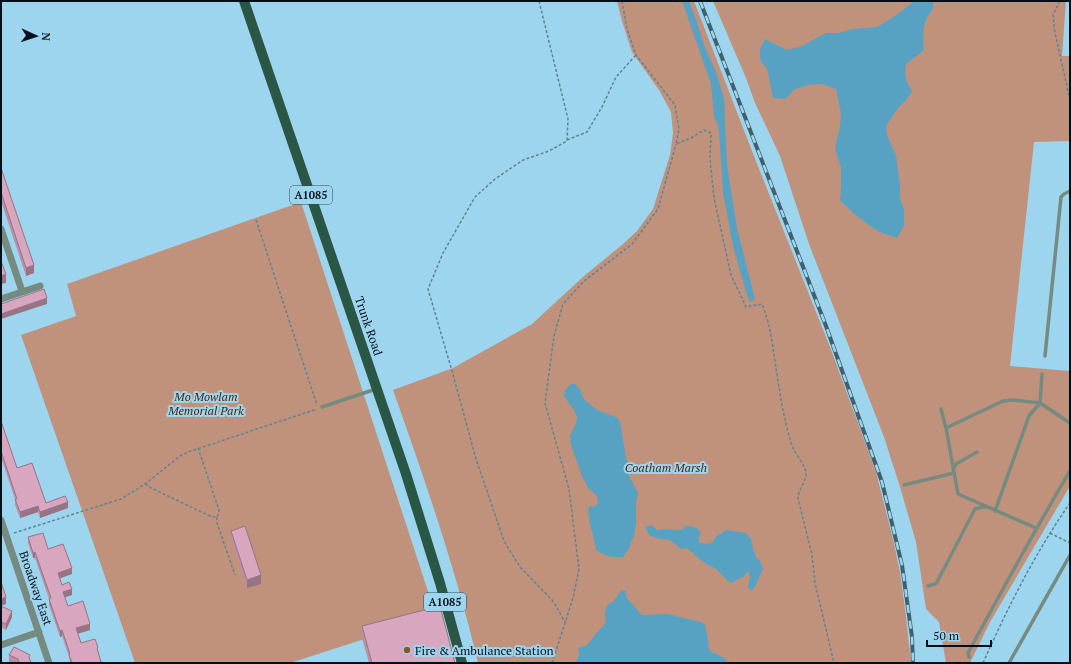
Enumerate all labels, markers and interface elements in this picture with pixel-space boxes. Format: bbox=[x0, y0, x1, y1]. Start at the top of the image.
north arrow bbox=[16, 16, 56, 56]
text: N bbox=[39, 32, 53, 42]
road number: A1085 bbox=[290, 186, 332, 204]
street label: Trunk Road bbox=[352, 294, 386, 358]
park label: Mo Mowlam Memorial Park bbox=[167, 389, 244, 418]
park label: Coatham Marsh bbox=[625, 460, 707, 475]
street label: Broadway East bbox=[16, 549, 56, 628]
road number: A1085 bbox=[424, 593, 466, 611]
scale bar bbox=[927, 622, 991, 648]
text: 50 m bbox=[933, 628, 960, 643]
place label: Fire & Ambulance Station bbox=[415, 643, 554, 658]
marker: Fire & Ambulance Station bbox=[402, 645, 412, 655]

